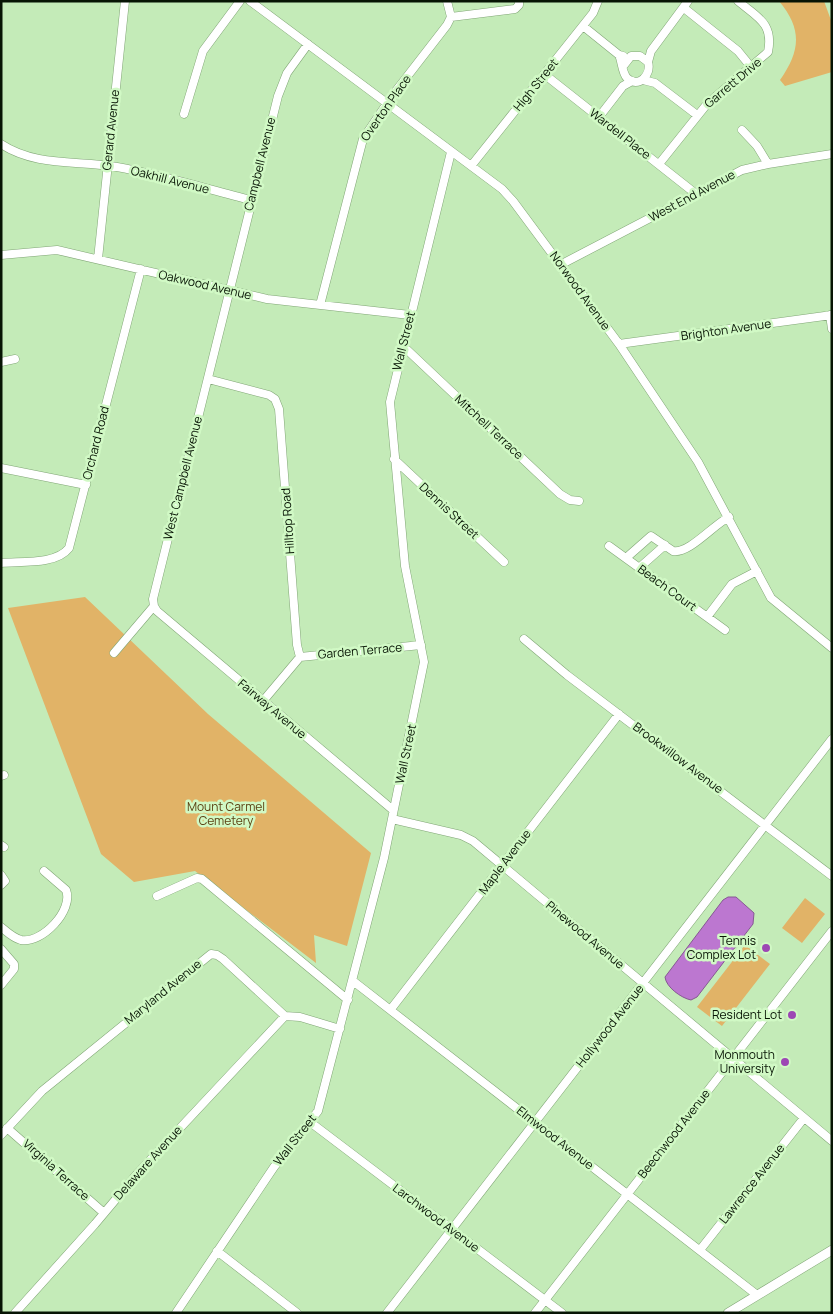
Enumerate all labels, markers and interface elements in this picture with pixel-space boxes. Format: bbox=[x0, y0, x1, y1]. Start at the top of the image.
street label: Garrett Drive bbox=[700, 54, 765, 112]
street label: High Street bbox=[509, 55, 562, 114]
street label: Overton Place bbox=[356, 71, 415, 144]
street label: Gerard Avenue bbox=[98, 89, 123, 171]
street label: Wardell Place bbox=[586, 104, 655, 163]
street label: Campbell Avenue bbox=[240, 115, 279, 212]
street label: Oakhill Avenue bbox=[129, 162, 211, 197]
street label: West End Avenue bbox=[646, 166, 738, 225]
street label: Norwood Avenue bbox=[546, 248, 615, 333]
street label: Oakwood Avenue bbox=[157, 266, 253, 303]
street label: Wall Street bbox=[388, 309, 419, 372]
street label: Brighton Avenue bbox=[680, 315, 772, 344]
street label: Mitchell Terrace bbox=[451, 390, 527, 463]
street label: Orchard Road bbox=[78, 404, 113, 482]
street label: West Campbell Avenue bbox=[159, 414, 206, 541]
street label: Dennis Street bbox=[416, 479, 483, 543]
street label: Hilltop Road bbox=[277, 487, 298, 555]
street label: Beach Court bbox=[634, 560, 700, 615]
street label: Garden Terrace bbox=[317, 638, 403, 663]
street label: Fairway Avenue bbox=[234, 675, 310, 742]
street label: Brookwillow Avenue bbox=[630, 718, 727, 797]
street label: Wall Street bbox=[391, 722, 420, 785]
park label: Mount Carmel Cemetery bbox=[187, 798, 265, 829]
street label: Maple Avenue bbox=[475, 826, 535, 898]
street label: Pinewood Avenue bbox=[542, 897, 628, 973]
place label: Tennis Complex Lot bbox=[687, 932, 756, 963]
marker: Tennis Complex Lot bbox=[760, 942, 772, 954]
street label: Maryland Avenue bbox=[121, 955, 205, 1028]
street label: Hollywood Avenue bbox=[572, 981, 647, 1071]
place label: Resident Lot bbox=[712, 1006, 782, 1023]
marker: Resident Lot bbox=[786, 1009, 798, 1021]
place label: Monmouth University bbox=[714, 1046, 776, 1077]
marker: Monmouth University bbox=[779, 1056, 791, 1068]
street label: Beechwood Avenue bbox=[633, 1086, 714, 1182]
street label: Elmwood Avenue bbox=[513, 1102, 597, 1173]
street label: Wall Street bbox=[269, 1110, 320, 1169]
street label: Delaware Avenue bbox=[110, 1122, 186, 1203]
street label: Virginia Terrace bbox=[19, 1135, 93, 1204]
street label: Lawrence Avenue bbox=[715, 1140, 788, 1227]
street label: Larchwood Avenue bbox=[389, 1179, 483, 1256]

